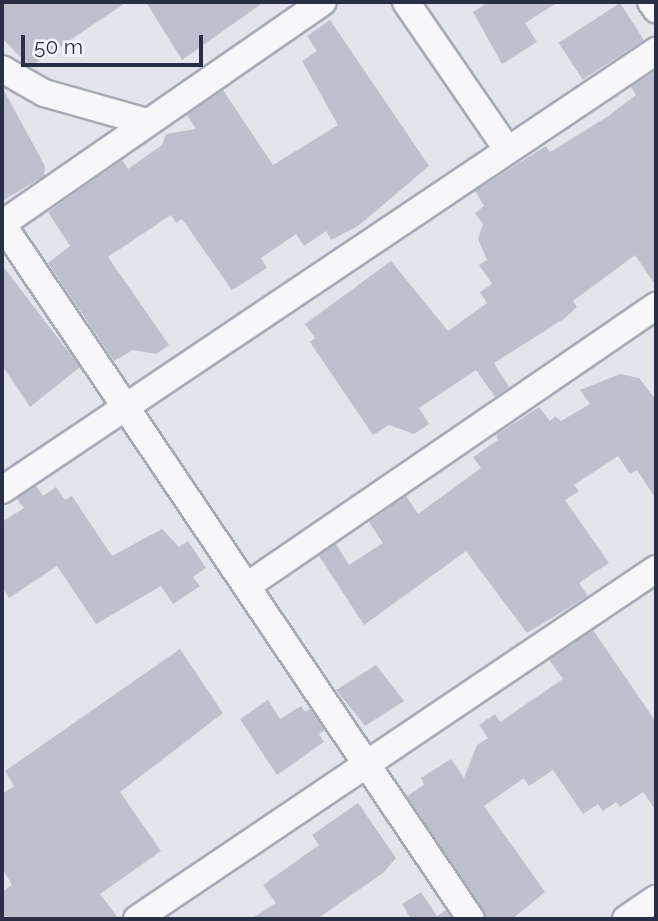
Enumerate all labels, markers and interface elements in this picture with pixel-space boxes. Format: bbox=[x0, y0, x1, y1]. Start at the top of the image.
scale bar bbox=[24, 21, 206, 65]
text: 50 m bbox=[34, 34, 83, 59]

